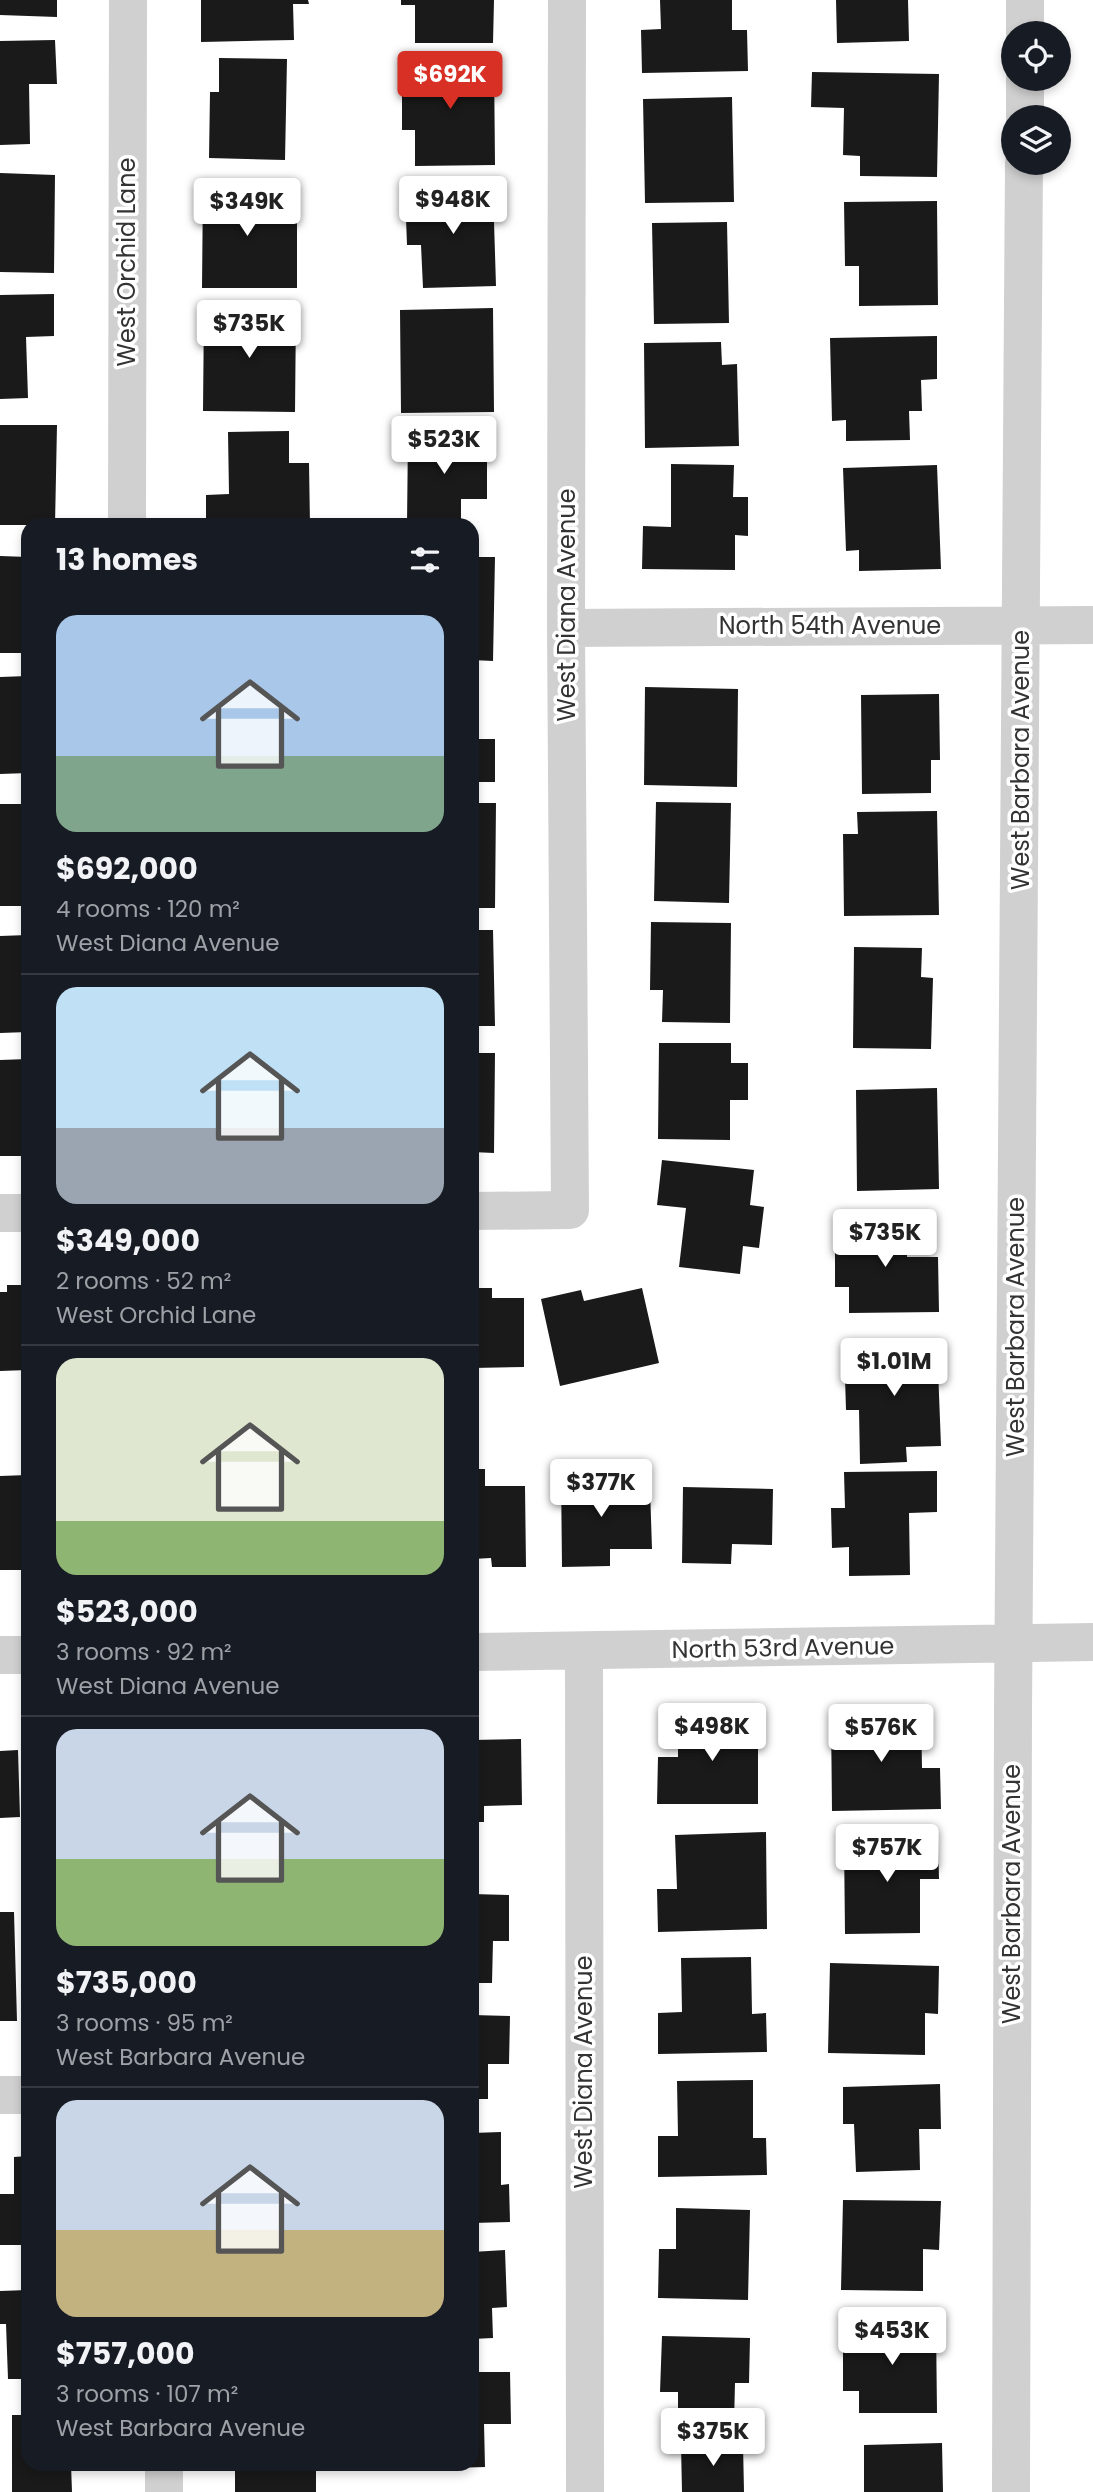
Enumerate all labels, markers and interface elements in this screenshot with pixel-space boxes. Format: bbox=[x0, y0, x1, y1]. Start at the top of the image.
map controls bbox=[1001, 21, 1071, 175]
button: locate bbox=[1001, 21, 1071, 91]
pin: $692K bbox=[401, 52, 499, 111]
text: $692K bbox=[413, 58, 487, 90]
button: layers bbox=[1001, 105, 1071, 175]
street label: West Orchid Lane bbox=[110, 157, 143, 367]
pin: $948K bbox=[404, 176, 502, 236]
pin: $349K bbox=[198, 178, 296, 238]
text: $948K bbox=[415, 183, 491, 215]
text: $349K bbox=[210, 185, 284, 217]
pin: $735K bbox=[200, 300, 298, 360]
text: $735K bbox=[213, 307, 285, 339]
pin: $523K bbox=[395, 416, 493, 476]
text: $523K bbox=[407, 423, 481, 455]
street label: West Diana Avenue bbox=[550, 488, 583, 722]
text: 13 homes bbox=[56, 538, 198, 581]
icon: filters bbox=[406, 541, 444, 579]
street label: North 54th Avenue bbox=[719, 609, 941, 642]
street label: West Barbara Avenue bbox=[1004, 630, 1037, 890]
icon: home bbox=[187, 661, 313, 787]
text: $692,000 bbox=[56, 847, 198, 890]
text: 4 rooms · 120 m² bbox=[56, 893, 240, 925]
text: West Diana Avenue bbox=[56, 927, 279, 959]
icon: home bbox=[187, 1033, 313, 1159]
street label: West Barbara Avenue bbox=[999, 1197, 1032, 1457]
pin: $735K bbox=[836, 1210, 934, 1269]
text: $735K bbox=[849, 1216, 921, 1248]
text: $349,000 bbox=[56, 1219, 200, 1262]
text: 2 rooms · 52 m² bbox=[56, 1265, 231, 1297]
text: West Orchid Lane bbox=[56, 1299, 256, 1331]
pin: $1.01M bbox=[837, 1338, 951, 1398]
text: $1.01M bbox=[856, 1345, 932, 1377]
icon: home bbox=[187, 1404, 313, 1530]
pin: $377K bbox=[552, 1460, 650, 1519]
text: $377K bbox=[566, 1466, 636, 1498]
text: $523,000 bbox=[56, 1590, 198, 1633]
street label: North 53rd Avenue bbox=[671, 1629, 895, 1666]
text: 3 rooms · 92 m² bbox=[56, 1636, 232, 1668]
text: West Diana Avenue bbox=[56, 1670, 279, 1702]
pin: $498K bbox=[663, 1704, 761, 1763]
pin: $576K bbox=[832, 1704, 930, 1764]
text: $498K bbox=[674, 1710, 750, 1742]
text: $576K bbox=[844, 1711, 918, 1743]
street label: West Barbara Avenue bbox=[995, 1764, 1028, 2024]
icon: home bbox=[187, 1775, 313, 1901]
pin: $757K bbox=[838, 1825, 936, 1884]
text: $757K bbox=[852, 1831, 922, 1863]
street label: West Diana Avenue bbox=[567, 1955, 600, 2189]
text: $735,000 bbox=[56, 1961, 197, 2004]
text: 3 rooms · 95 m² bbox=[56, 2007, 233, 2039]
text: West Barbara Avenue bbox=[56, 2041, 305, 2073]
icon: home bbox=[187, 2146, 313, 2272]
pin: $453K bbox=[843, 2308, 941, 2367]
text: $453K bbox=[854, 2314, 930, 2346]
text: $757,000 bbox=[56, 2332, 195, 2375]
text: 3 rooms · 107 m² bbox=[56, 2378, 238, 2410]
pin: $375K bbox=[664, 2408, 762, 2468]
text: West Barbara Avenue bbox=[56, 2412, 305, 2444]
text: $375K bbox=[677, 2415, 749, 2447]

